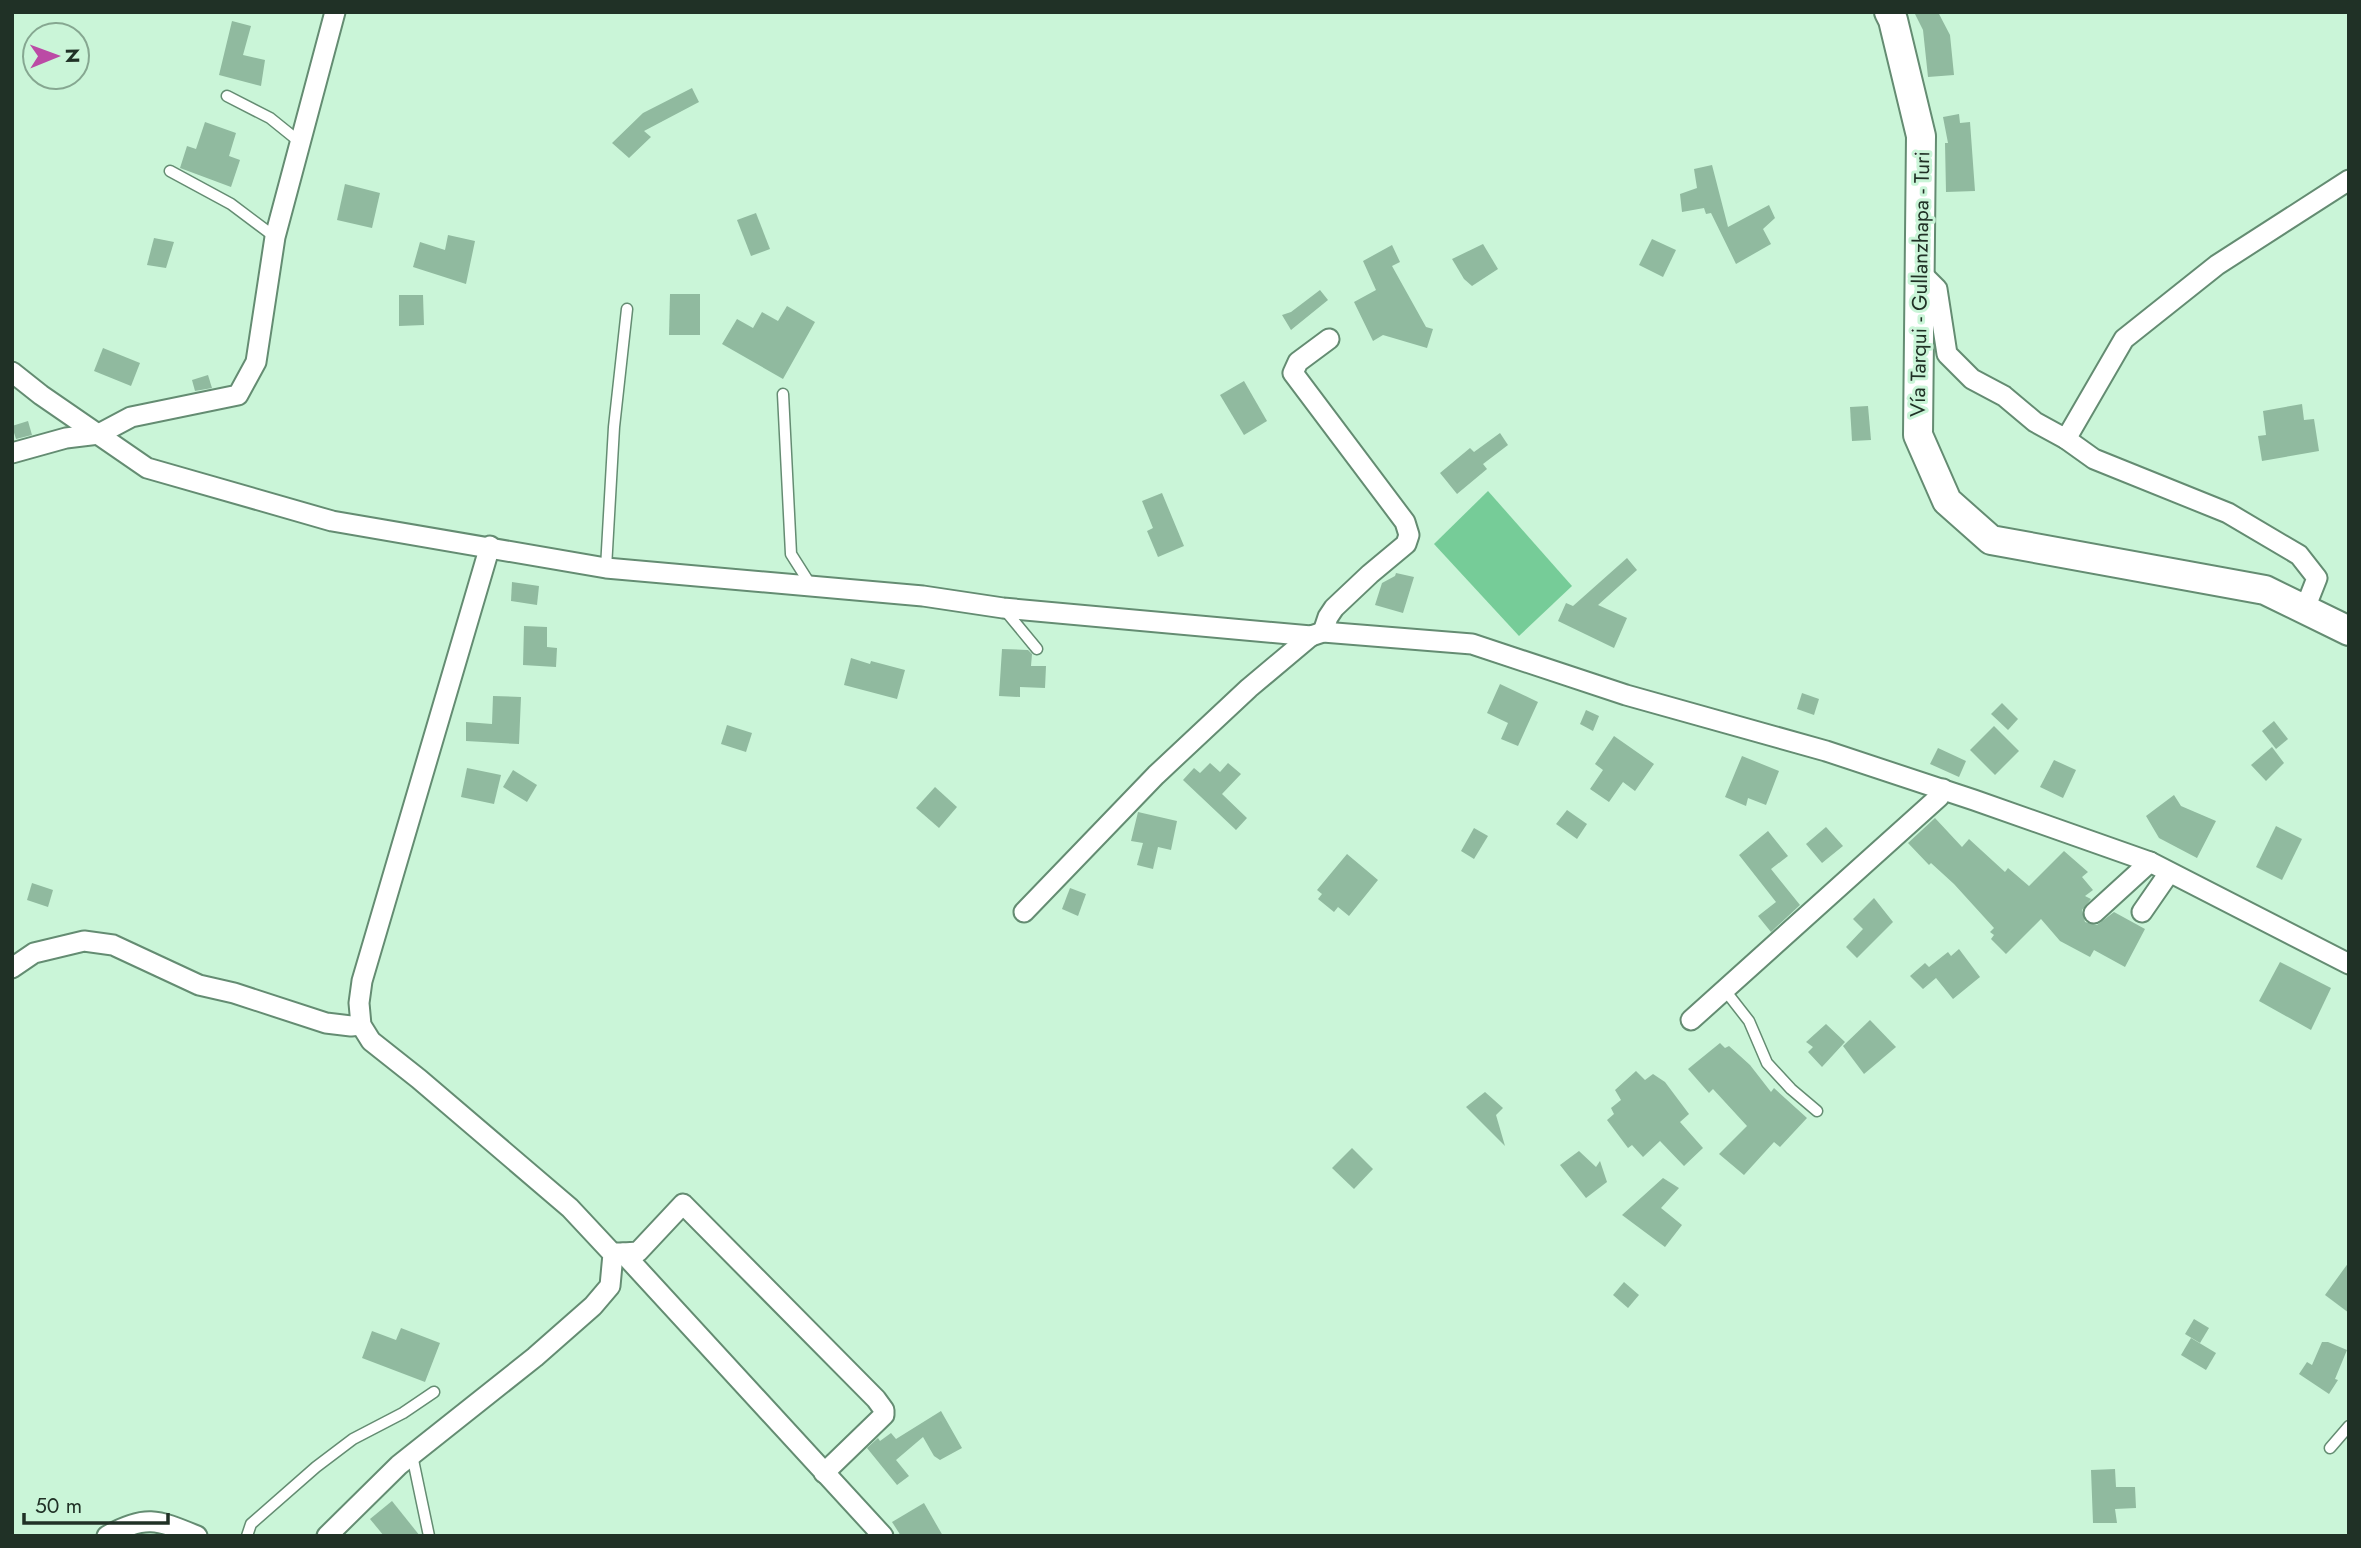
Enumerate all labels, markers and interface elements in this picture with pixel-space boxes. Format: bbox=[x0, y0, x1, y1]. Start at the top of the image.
north arrow bbox=[21, 21, 91, 91]
text: N bbox=[59, 48, 86, 63]
street label: Vía Tarqui - Gullanzhapa - Turi bbox=[1903, 151, 1937, 417]
scale bar bbox=[24, 1482, 168, 1526]
text: 50 m bbox=[35, 1491, 82, 1521]

